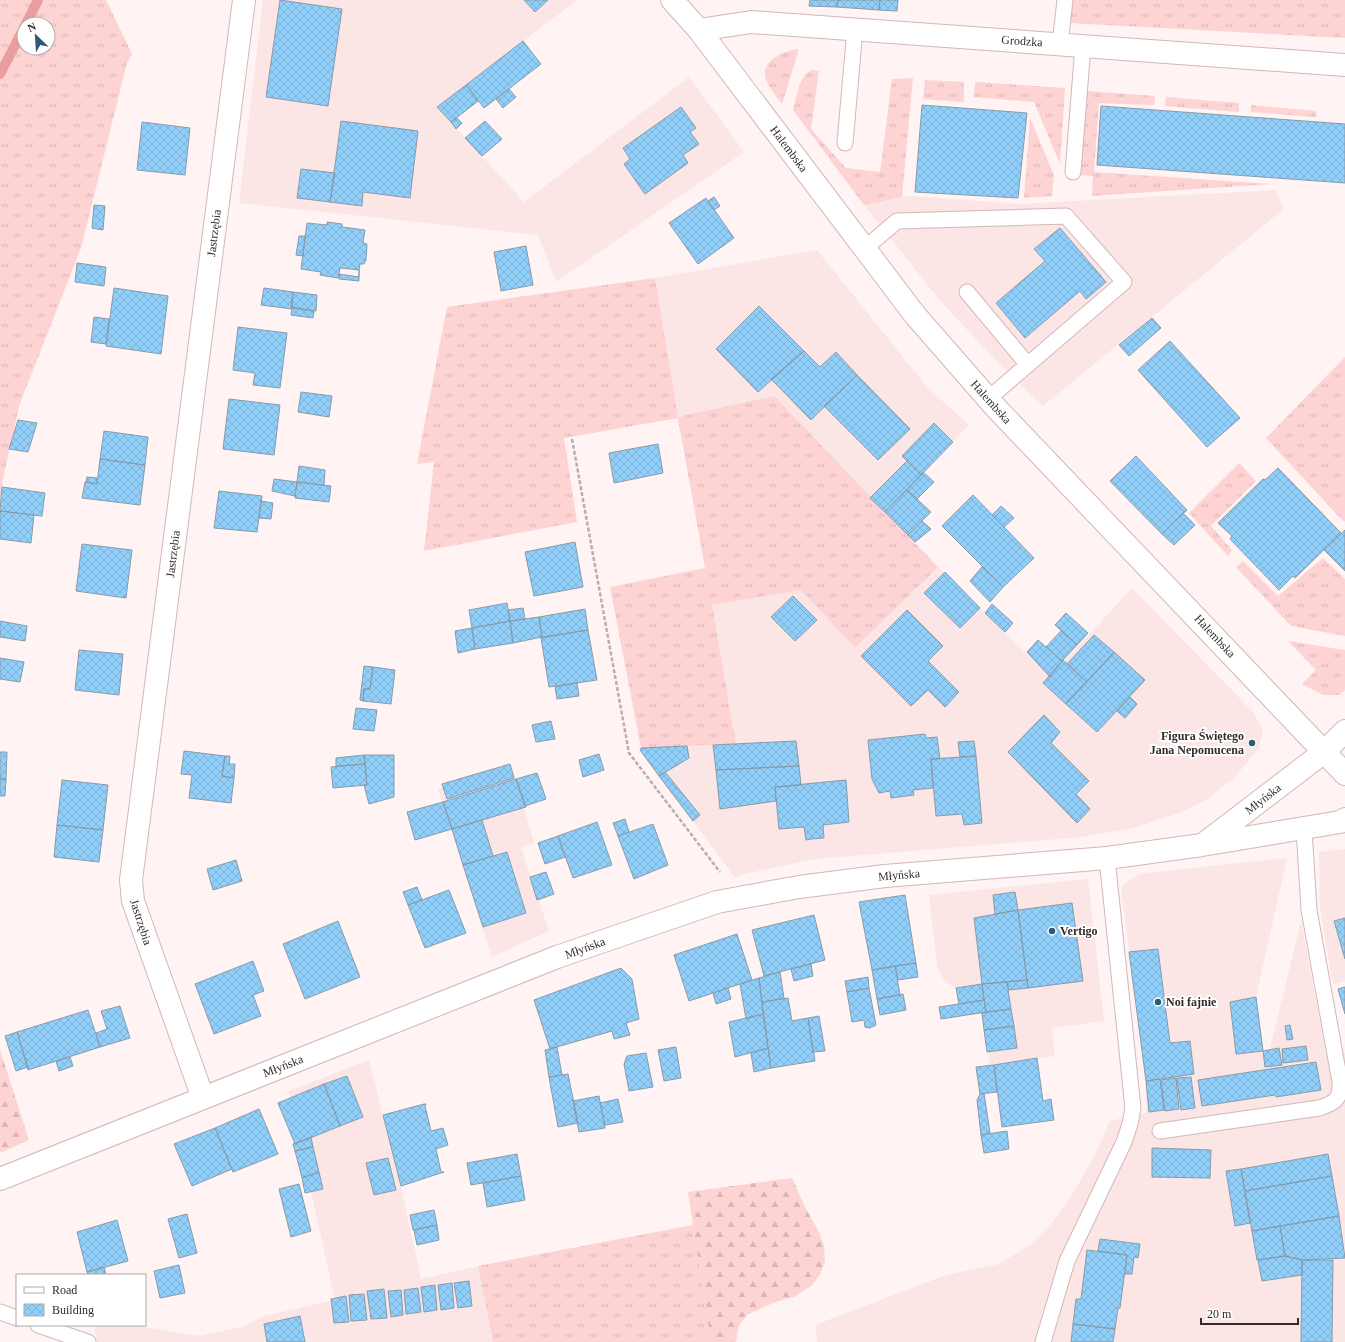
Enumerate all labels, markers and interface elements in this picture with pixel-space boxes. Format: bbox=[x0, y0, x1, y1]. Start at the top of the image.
north arrow bbox=[16, 16, 56, 56]
text: N bbox=[26, 20, 38, 34]
street label: Grodzka bbox=[1001, 33, 1044, 49]
street label: Halembska bbox=[767, 123, 811, 175]
street label: Jastrzębia bbox=[204, 208, 224, 257]
street label: Halembska bbox=[968, 377, 1015, 427]
street label: Jastrzębia bbox=[163, 529, 183, 578]
street label: Halembska bbox=[1191, 611, 1239, 661]
place label: Figura Świętego Jana Nepomucena bbox=[1150, 729, 1244, 757]
marker: Figura Świętego Jana Nepomucena bbox=[1247, 738, 1257, 748]
street label: Młyńska bbox=[1242, 780, 1284, 817]
street label: Młyńska bbox=[877, 866, 921, 884]
street label: Jastrzębia bbox=[127, 897, 155, 947]
place label: Vertigo bbox=[1060, 924, 1098, 938]
marker: Vertigo bbox=[1047, 926, 1057, 936]
street label: Młyńska bbox=[563, 934, 608, 962]
place label: Noi fajnie bbox=[1166, 995, 1217, 1009]
marker: Noi fajnie bbox=[1153, 997, 1163, 1007]
street label: Młyńska bbox=[261, 1052, 306, 1080]
legend bbox=[16, 1274, 146, 1326]
text: Road bbox=[52, 1283, 77, 1297]
scale bar bbox=[1201, 1300, 1298, 1326]
text: Building bbox=[52, 1303, 94, 1317]
text: 20 m bbox=[1207, 1307, 1232, 1321]

